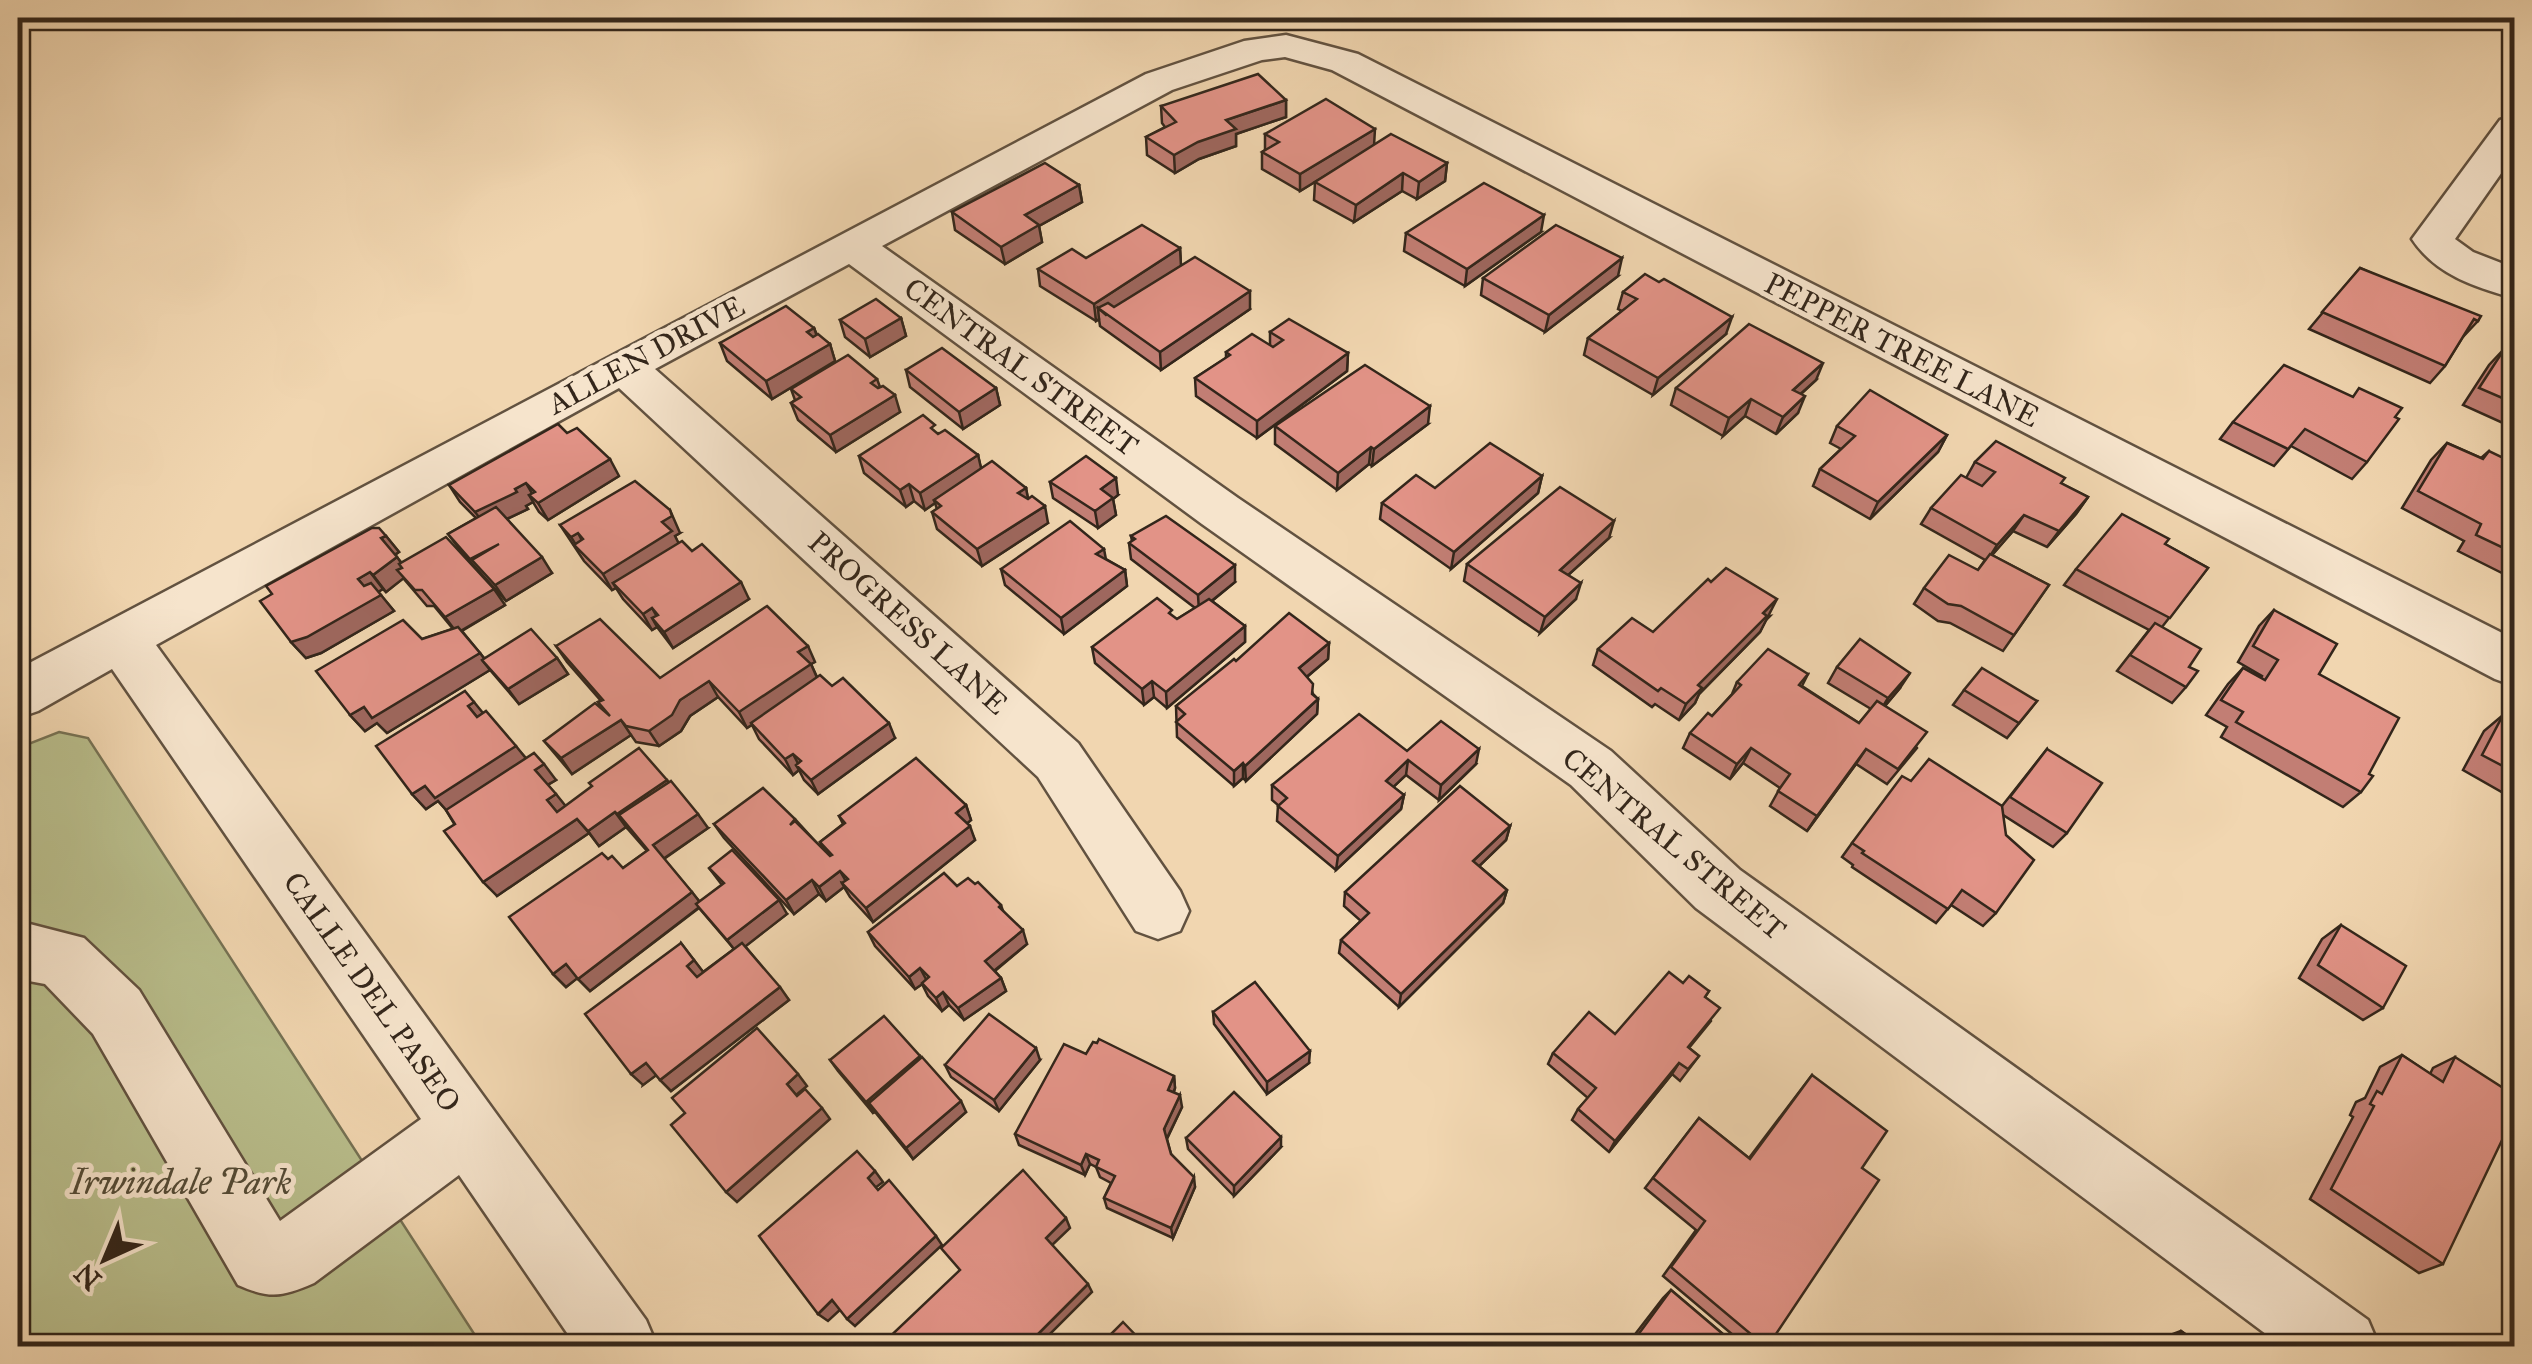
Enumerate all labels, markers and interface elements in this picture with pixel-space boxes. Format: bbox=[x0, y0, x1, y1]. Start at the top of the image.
street label: PEPPER TREE LANE bbox=[1759, 265, 2045, 435]
street label: CENTRAL STREET bbox=[897, 270, 1145, 464]
street label: ALLEN DRIVE bbox=[540, 288, 751, 423]
street label: PROGRESS LANE bbox=[801, 524, 1015, 722]
street label: CENTRAL STREET bbox=[1555, 740, 1793, 948]
street label: CALLE DEL PASEO bbox=[276, 865, 468, 1119]
park label: Irwindale Park bbox=[70, 1161, 292, 1204]
north arrow bbox=[55, 1209, 155, 1309]
text: N bbox=[67, 1256, 109, 1297]

